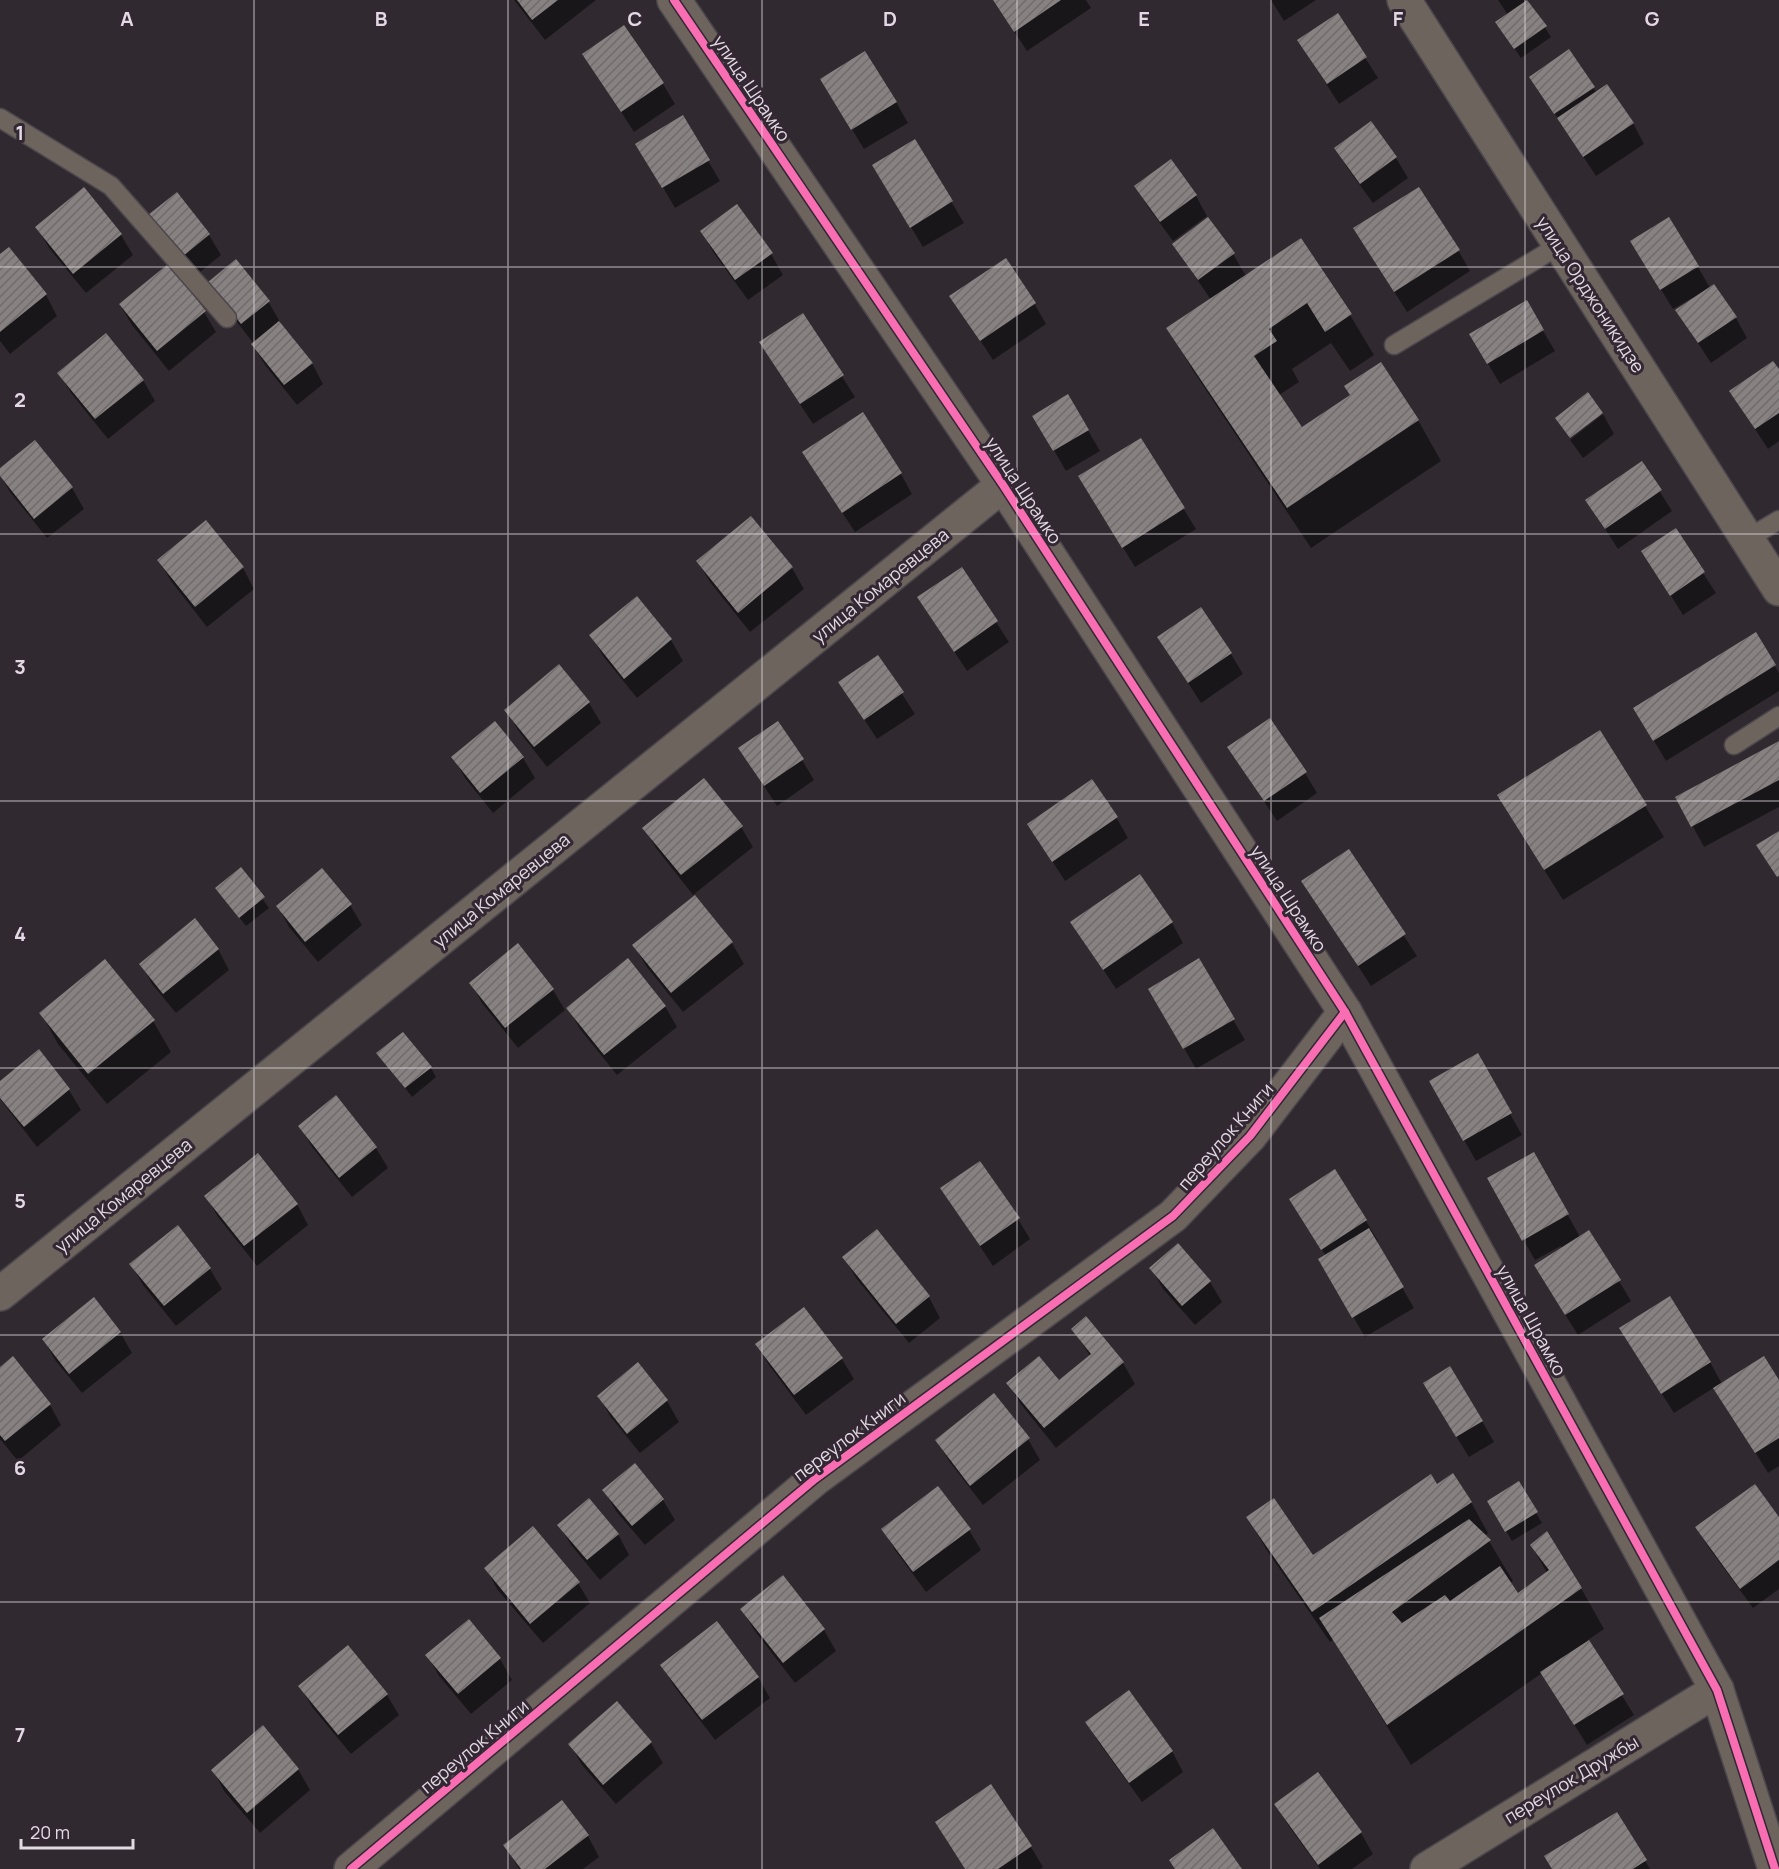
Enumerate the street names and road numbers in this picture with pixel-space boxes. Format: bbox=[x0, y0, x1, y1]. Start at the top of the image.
street label: улица Шрамко bbox=[708, 30, 796, 146]
street label: улица Орджоникидзе bbox=[1531, 211, 1651, 377]
street label: улица Шрамко bbox=[980, 432, 1068, 548]
street label: улица Комаревцева bbox=[807, 522, 953, 648]
street label: улица Комаревцева bbox=[428, 827, 574, 953]
street label: улица Шрамко bbox=[1245, 840, 1333, 956]
street label: переулок Книги bbox=[1172, 1077, 1278, 1195]
street label: улица Комаревцева bbox=[50, 1132, 196, 1258]
street label: улица Шрамко bbox=[1492, 1260, 1572, 1380]
street label: переулок Книги bbox=[788, 1386, 910, 1486]
street label: переулок Книги bbox=[415, 1694, 533, 1798]
street label: переулок Дружбы bbox=[1499, 1729, 1643, 1829]

